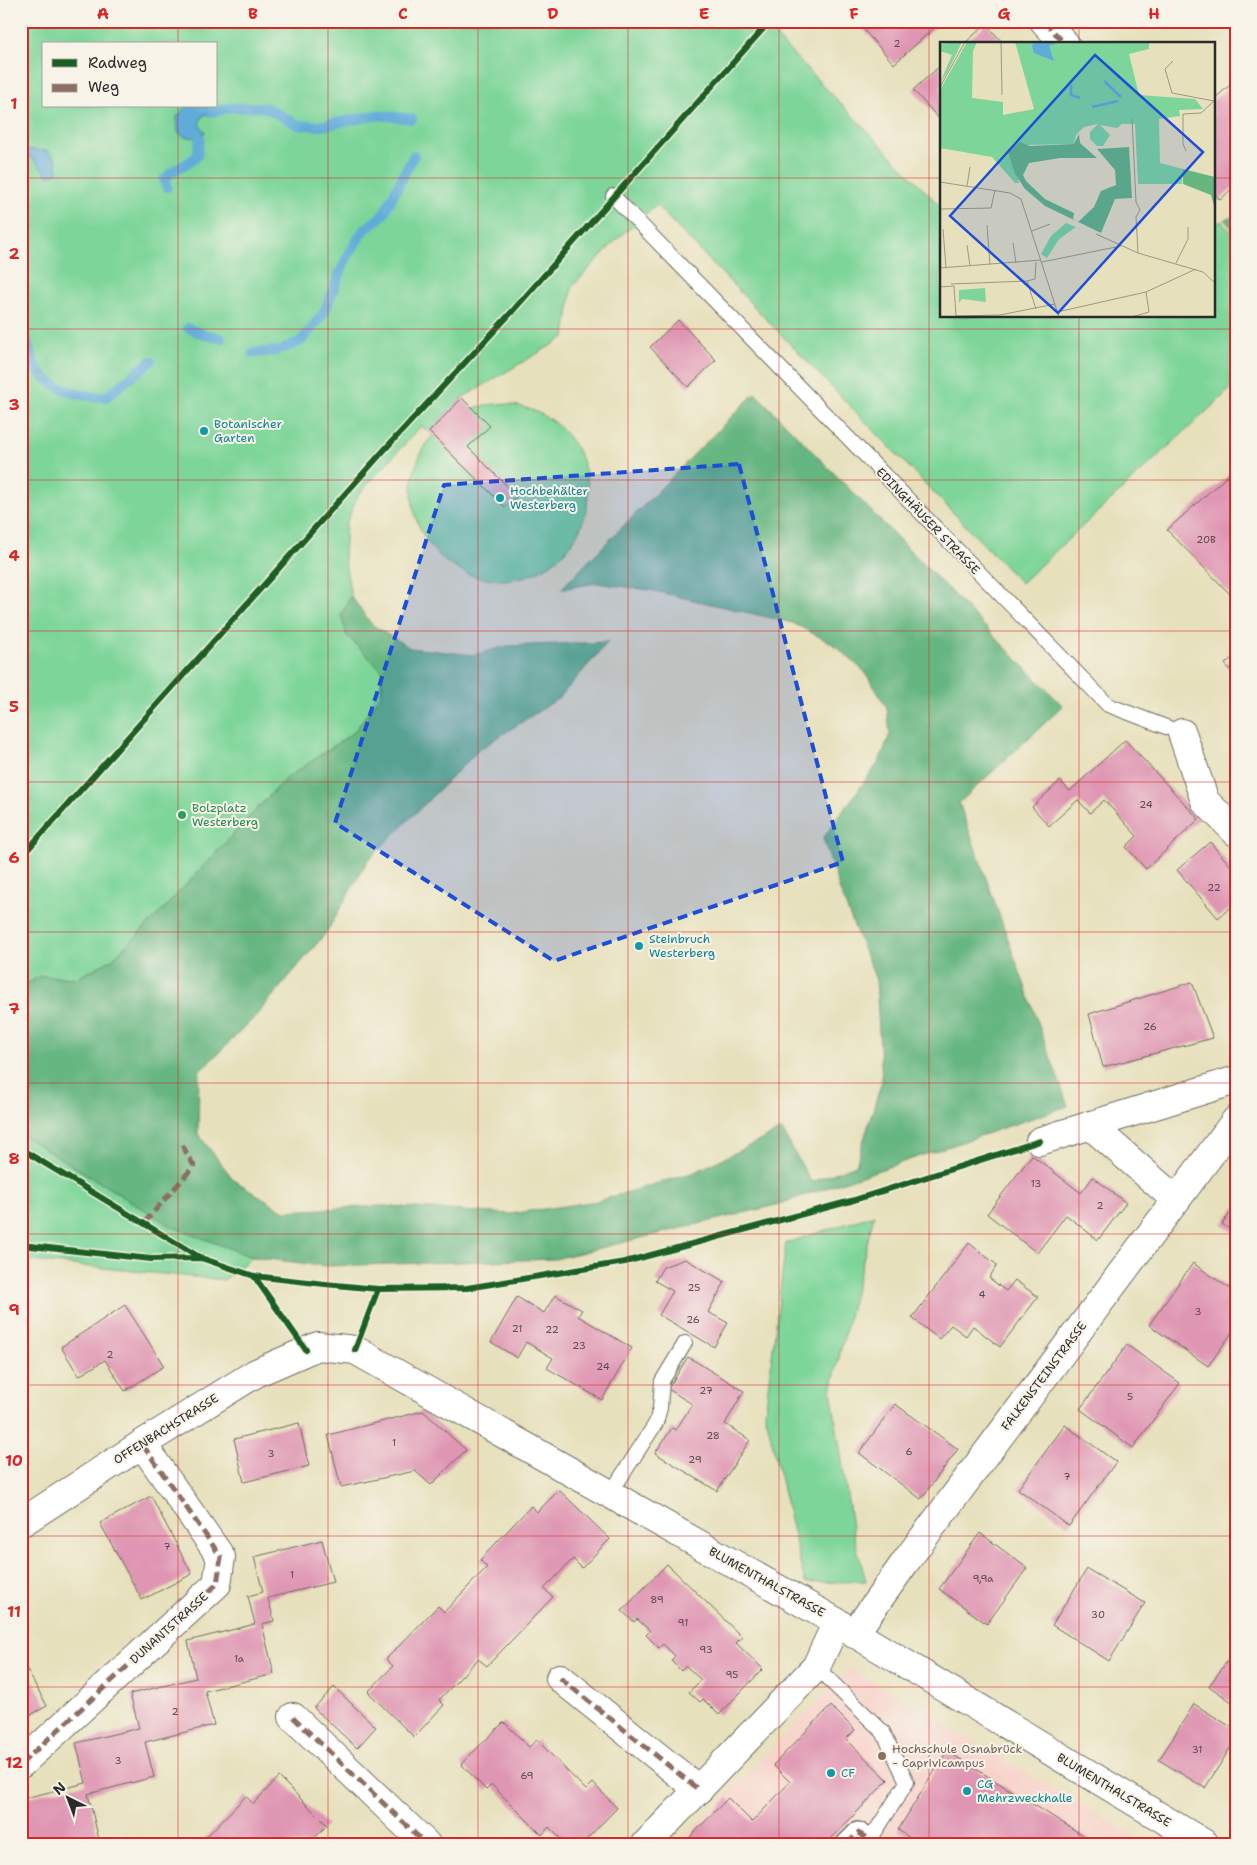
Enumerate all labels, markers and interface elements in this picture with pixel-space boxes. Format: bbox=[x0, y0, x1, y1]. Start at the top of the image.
text: A bbox=[97, 3, 109, 24]
text: B bbox=[248, 3, 258, 24]
text: C bbox=[398, 3, 408, 24]
text: D bbox=[547, 3, 559, 24]
text: E bbox=[699, 3, 709, 24]
text: F bbox=[849, 3, 859, 24]
text: G bbox=[998, 3, 1011, 24]
text: H bbox=[1148, 3, 1160, 24]
house number: 2 bbox=[894, 37, 901, 50]
legend bbox=[42, 42, 218, 108]
inset map bbox=[940, 42, 1214, 318]
text: Radweg bbox=[88, 53, 147, 73]
text: Weg bbox=[88, 77, 119, 97]
text: 1 bbox=[10, 93, 18, 114]
text: 2 bbox=[8, 243, 20, 264]
text: 3 bbox=[8, 394, 20, 415]
place label: Botanischer Garten bbox=[214, 416, 282, 446]
marker: Botanischer Garten bbox=[198, 425, 210, 437]
street label: EDINGHÄUSER STRASSE bbox=[873, 464, 983, 578]
place label: Hochbehälter Westerberg bbox=[510, 483, 589, 513]
marker: Hochbehälter Westerberg bbox=[494, 492, 506, 504]
house number: 20B bbox=[1196, 533, 1216, 546]
text: 4 bbox=[8, 545, 20, 566]
text: 5 bbox=[9, 696, 19, 717]
house number: 24 bbox=[1139, 798, 1153, 811]
place label: Bolzplatz Westerberg bbox=[192, 800, 258, 830]
marker: Bolzplatz Westerberg bbox=[176, 809, 188, 821]
text: 6 bbox=[8, 847, 20, 868]
house number: 22 bbox=[1207, 881, 1221, 894]
place label: Steinbruch Westerberg bbox=[649, 931, 715, 961]
marker: Steinbruch Westerberg bbox=[633, 940, 645, 952]
text: 7 bbox=[8, 998, 20, 1019]
house number: 26 bbox=[1143, 1020, 1157, 1033]
text: 8 bbox=[8, 1148, 20, 1169]
house number: 13 bbox=[1031, 1177, 1041, 1190]
house number: 2 bbox=[1097, 1199, 1104, 1212]
house number: 25 bbox=[688, 1281, 700, 1294]
house number: 4 bbox=[979, 1288, 986, 1301]
text: 9 bbox=[8, 1299, 20, 1320]
house number: 3 bbox=[1195, 1305, 1202, 1318]
house number: 26 bbox=[686, 1313, 700, 1326]
street label: FALKENSTEINSTRASSE bbox=[998, 1318, 1090, 1434]
house number: 21 bbox=[512, 1322, 522, 1335]
house number: 22 bbox=[545, 1323, 559, 1336]
house number: 23 bbox=[572, 1339, 586, 1352]
house number: 2 bbox=[107, 1348, 114, 1361]
house number: 24 bbox=[596, 1360, 610, 1373]
house number: 27 bbox=[699, 1384, 713, 1397]
street label: OFFENBACHSTRASSE bbox=[110, 1390, 222, 1468]
house number: 5 bbox=[1127, 1390, 1133, 1403]
house number: 28 bbox=[706, 1429, 720, 1442]
house number: 1 bbox=[392, 1436, 396, 1449]
house number: 6 bbox=[906, 1445, 913, 1458]
house number: 3 bbox=[268, 1447, 275, 1460]
text: 10 bbox=[5, 1450, 23, 1471]
house number: 29 bbox=[688, 1453, 702, 1466]
house number: 7 bbox=[1064, 1470, 1071, 1483]
house number: 7 bbox=[164, 1540, 171, 1553]
street label: BLUMENTHALSTRASSE bbox=[706, 1543, 828, 1621]
house number: 1 bbox=[290, 1568, 294, 1581]
house number: 9,9a bbox=[973, 1572, 994, 1585]
street label: DUNANTSTRASSE bbox=[126, 1589, 212, 1667]
house number: 89 bbox=[650, 1593, 664, 1606]
text: 11 bbox=[7, 1601, 21, 1622]
house number: 30 bbox=[1091, 1608, 1105, 1621]
house number: 91 bbox=[678, 1616, 688, 1629]
house number: 93 bbox=[699, 1643, 713, 1656]
house number: 1a bbox=[234, 1652, 245, 1665]
house number: 95 bbox=[726, 1668, 738, 1681]
house number: 2 bbox=[172, 1705, 179, 1718]
place label: Hochschule Osnabrück - Caprivicampus bbox=[892, 1741, 1022, 1771]
house number: 31 bbox=[1192, 1743, 1202, 1756]
street label: BLUMENTHALSTRASSE bbox=[1054, 1749, 1174, 1831]
marker: Hochschule Osnabrück - Caprivicampus bbox=[876, 1750, 888, 1762]
text: 12 bbox=[5, 1752, 23, 1773]
house number: 3 bbox=[115, 1754, 122, 1767]
place label: CF bbox=[841, 1765, 855, 1781]
marker: CF bbox=[825, 1767, 837, 1779]
house number: 69 bbox=[520, 1769, 534, 1782]
north arrow bbox=[42, 1772, 92, 1822]
place label: CG Mehrzweckhalle bbox=[977, 1776, 1073, 1806]
text: N bbox=[49, 1778, 69, 1799]
marker: CG Mehrzweckhalle bbox=[961, 1785, 973, 1797]

